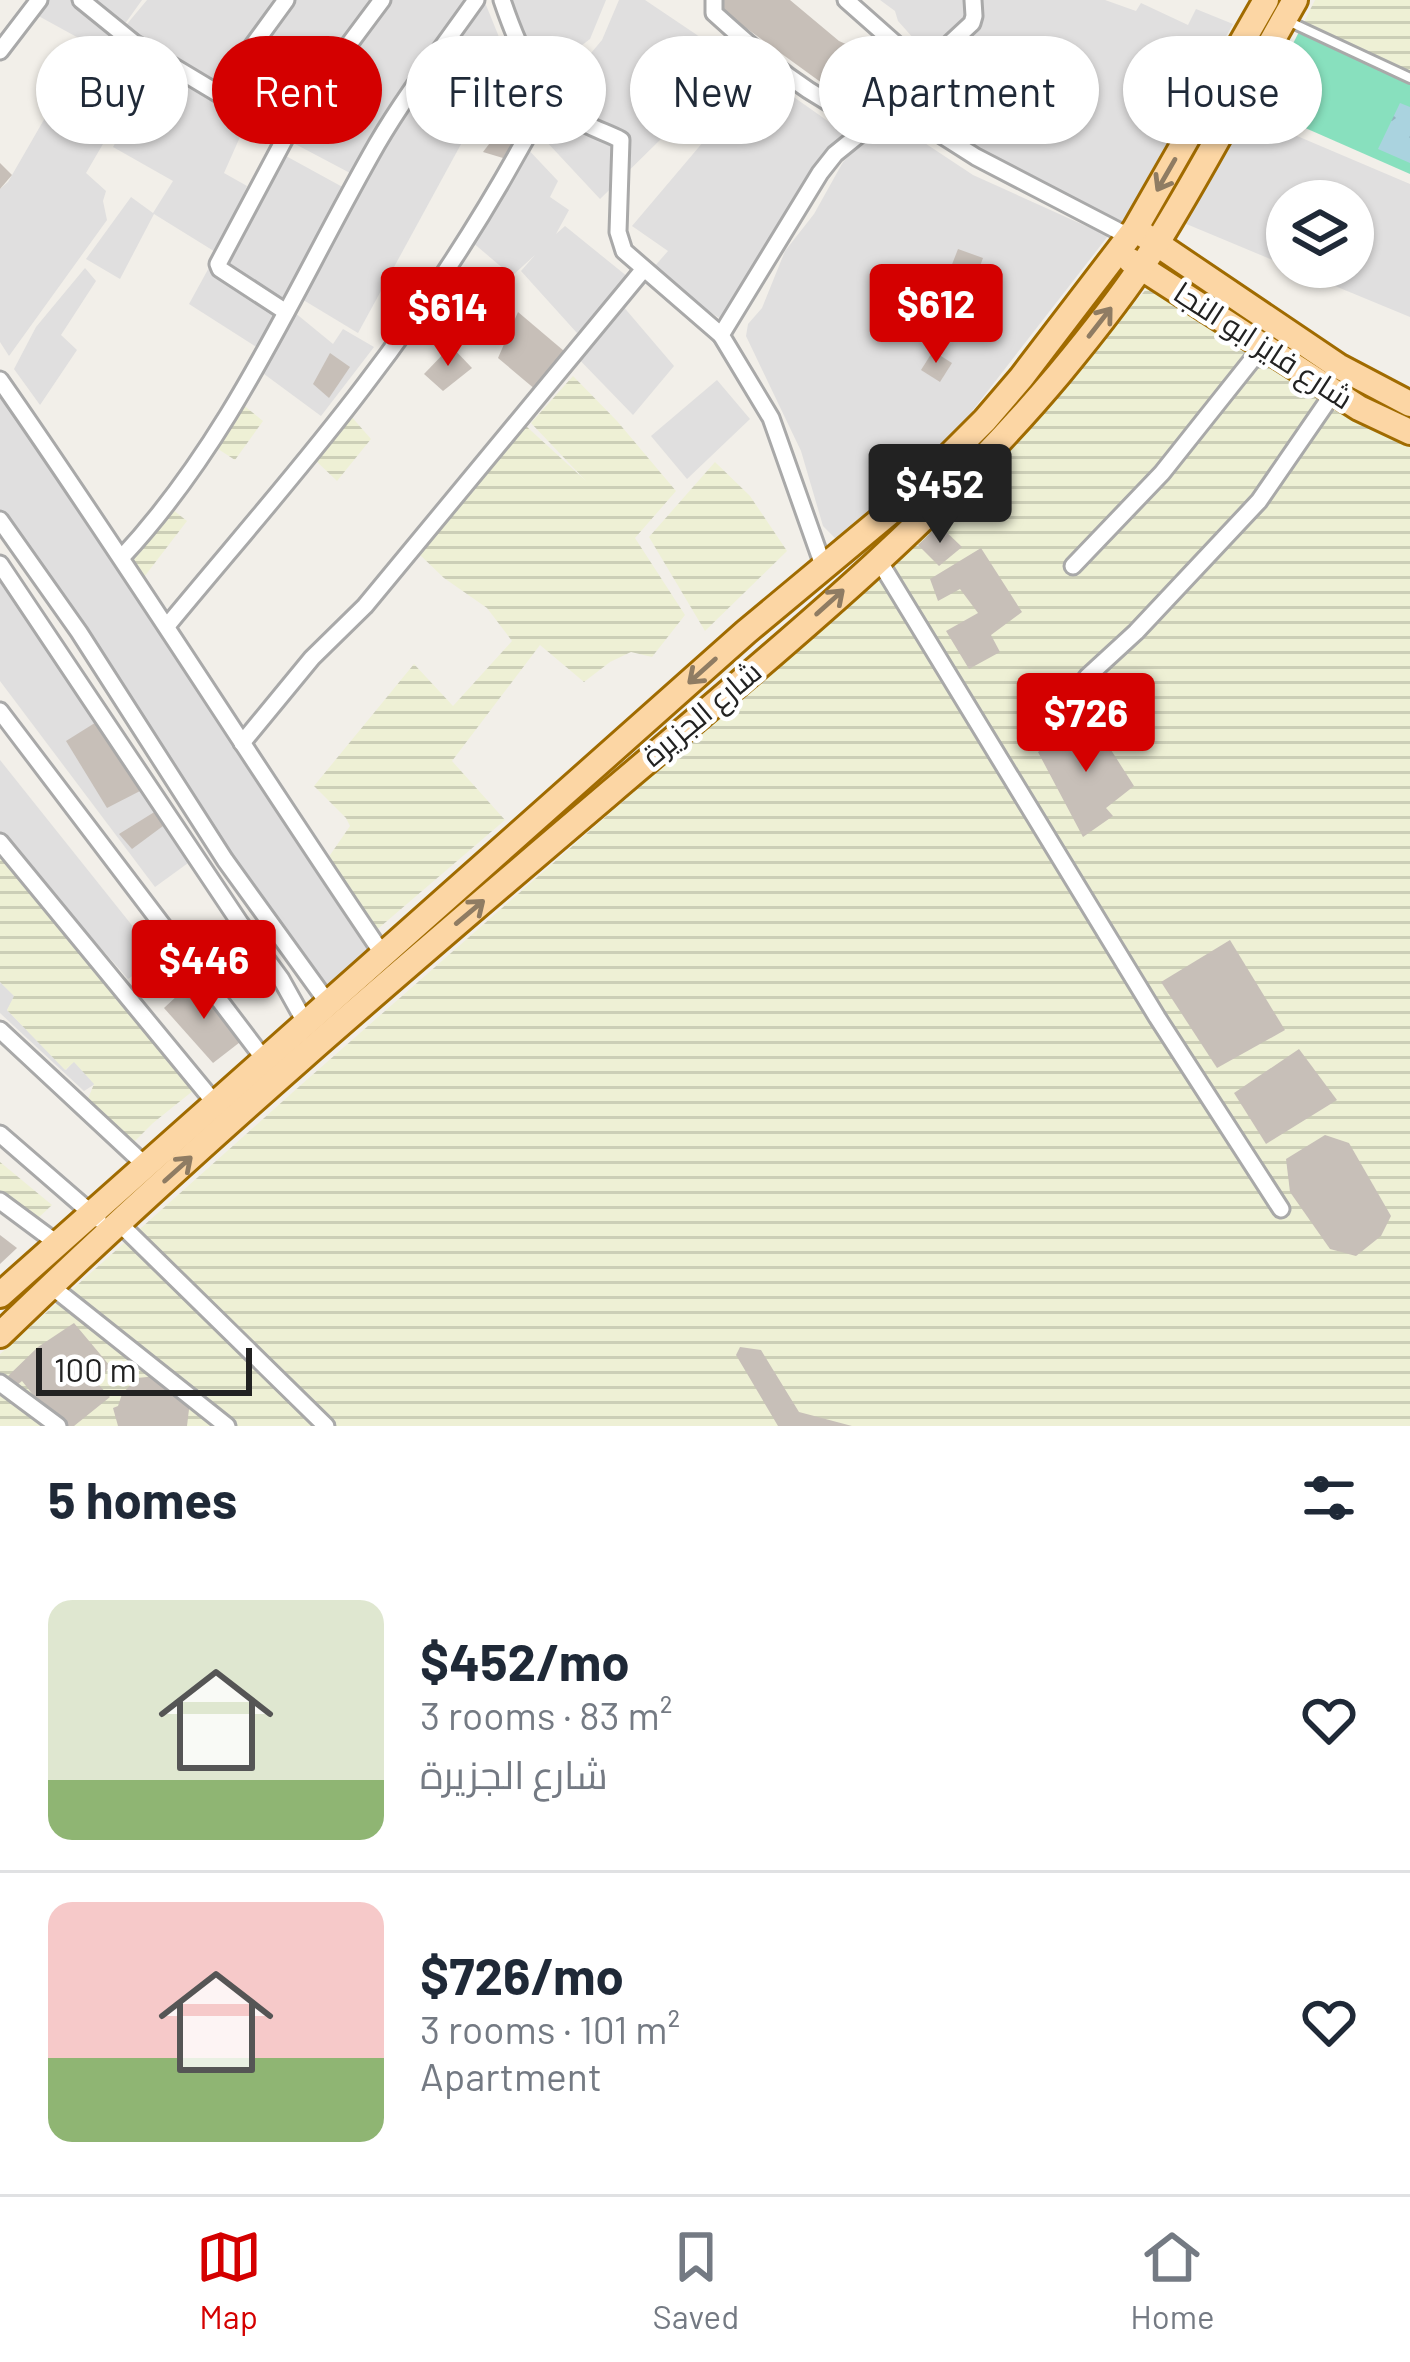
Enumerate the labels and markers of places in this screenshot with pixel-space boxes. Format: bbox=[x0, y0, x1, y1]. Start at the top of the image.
pin: $612 bbox=[865, 264, 1007, 366]
pin: $614 bbox=[377, 267, 519, 369]
pin: $452 bbox=[869, 444, 1011, 546]
pin: $726 bbox=[1015, 673, 1157, 775]
pin: $446 bbox=[133, 920, 275, 1022]

